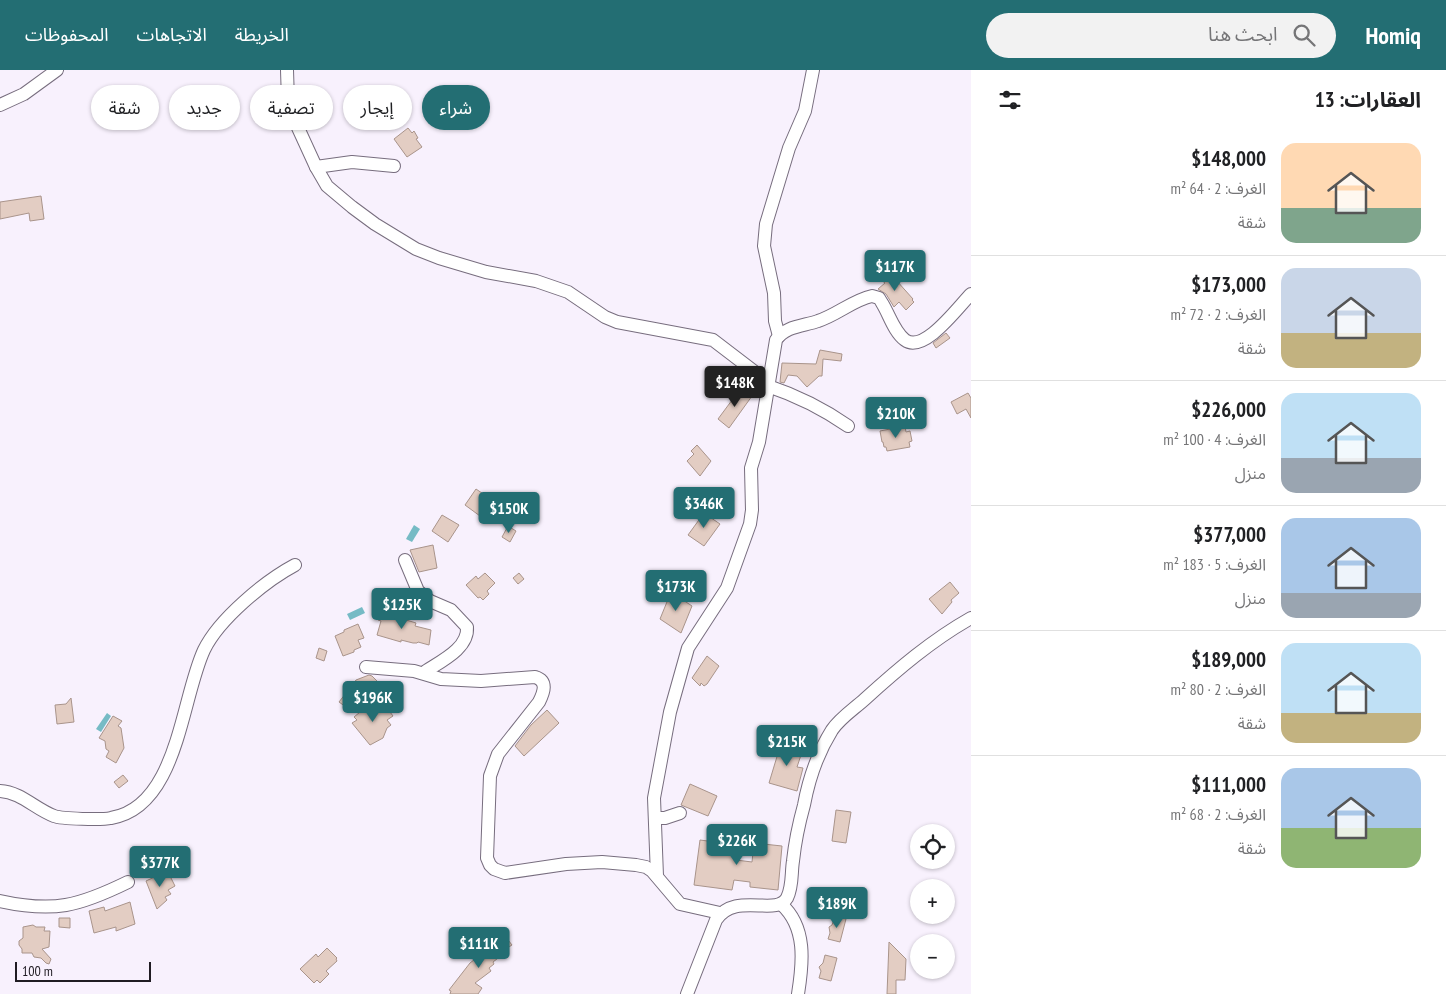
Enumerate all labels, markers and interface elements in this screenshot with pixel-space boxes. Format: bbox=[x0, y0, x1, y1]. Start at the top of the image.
search box bbox=[986, 13, 1336, 58]
text: Homiq bbox=[1366, 20, 1421, 51]
icon: search bbox=[1290, 21, 1318, 49]
text: ابحث هنا bbox=[1208, 22, 1278, 46]
text: المحفوظات bbox=[25, 23, 109, 46]
text: الاتجاهات bbox=[137, 23, 207, 46]
text: الخريطة bbox=[235, 23, 289, 46]
chip: شقة bbox=[91, 85, 159, 130]
chip: جديد bbox=[169, 85, 240, 130]
chip: تصفية bbox=[250, 85, 333, 130]
chip: إيجار bbox=[343, 85, 412, 130]
chip: شراء bbox=[422, 85, 490, 130]
icon: filters bbox=[996, 86, 1024, 114]
text: العقارات: 13 bbox=[1315, 86, 1421, 113]
text: $148,000 bbox=[1191, 145, 1266, 172]
icon: home bbox=[1321, 163, 1381, 223]
text: الغرف: 2 · 64 m² bbox=[1171, 178, 1266, 198]
text: شقة bbox=[1238, 212, 1266, 232]
pin: $117K bbox=[860, 250, 930, 292]
text: $117K bbox=[876, 256, 914, 276]
text: $173,000 bbox=[1191, 271, 1266, 298]
icon: home bbox=[1321, 288, 1381, 348]
text: الغرف: 2 · 72 m² bbox=[1171, 304, 1266, 324]
text: شقة bbox=[1238, 338, 1266, 358]
pin: $148K bbox=[700, 366, 770, 408]
text: $148K bbox=[716, 372, 754, 392]
pin: $210K bbox=[861, 396, 931, 439]
text: $226,000 bbox=[1191, 396, 1266, 423]
text: $210K bbox=[877, 403, 915, 423]
icon: home bbox=[1321, 413, 1381, 473]
text: الغرف: 4 · 100 m² bbox=[1163, 429, 1266, 449]
text: منزل bbox=[1235, 463, 1266, 483]
pin: $346K bbox=[669, 486, 739, 529]
pin: $150K bbox=[474, 492, 544, 534]
text: $346K bbox=[685, 493, 723, 513]
text: $150K bbox=[490, 498, 528, 518]
text: $377,000 bbox=[1193, 521, 1266, 548]
icon: home bbox=[1321, 538, 1381, 598]
text: الغرف: 5 · 183 m² bbox=[1163, 554, 1266, 574]
pin: $173K bbox=[641, 570, 711, 612]
text: $173K bbox=[657, 576, 695, 596]
pin: $125K bbox=[367, 588, 437, 630]
text: منزل bbox=[1235, 588, 1266, 608]
text: $125K bbox=[383, 594, 421, 614]
text: $189,000 bbox=[1191, 646, 1266, 673]
icon: home bbox=[1321, 663, 1381, 723]
text: الغرف: 2 · 80 m² bbox=[1171, 679, 1266, 699]
pin: $196K bbox=[338, 680, 408, 723]
text: $196K bbox=[354, 687, 392, 707]
text: شقة bbox=[1238, 713, 1266, 733]
pin: $215K bbox=[752, 724, 822, 767]
text: $215K bbox=[768, 731, 806, 751]
text: $111,000 bbox=[1191, 771, 1266, 798]
icon: home bbox=[1321, 788, 1381, 848]
text: الغرف: 2 · 68 m² bbox=[1171, 804, 1266, 824]
pin: $226K bbox=[702, 824, 772, 866]
map controls bbox=[910, 824, 955, 979]
button: locate bbox=[910, 824, 955, 869]
text: $226K bbox=[718, 830, 756, 850]
text: شقة bbox=[1238, 838, 1266, 858]
pin: $377K bbox=[125, 846, 195, 888]
text: $377K bbox=[141, 852, 179, 872]
button: + bbox=[910, 879, 955, 924]
pin: $189K bbox=[802, 886, 872, 929]
text: $189K bbox=[818, 893, 856, 913]
pin: $111K bbox=[444, 926, 514, 969]
text: $111K bbox=[460, 933, 498, 953]
button: − bbox=[910, 934, 955, 979]
scale bar bbox=[15, 959, 151, 982]
text: 100 m bbox=[22, 962, 53, 980]

